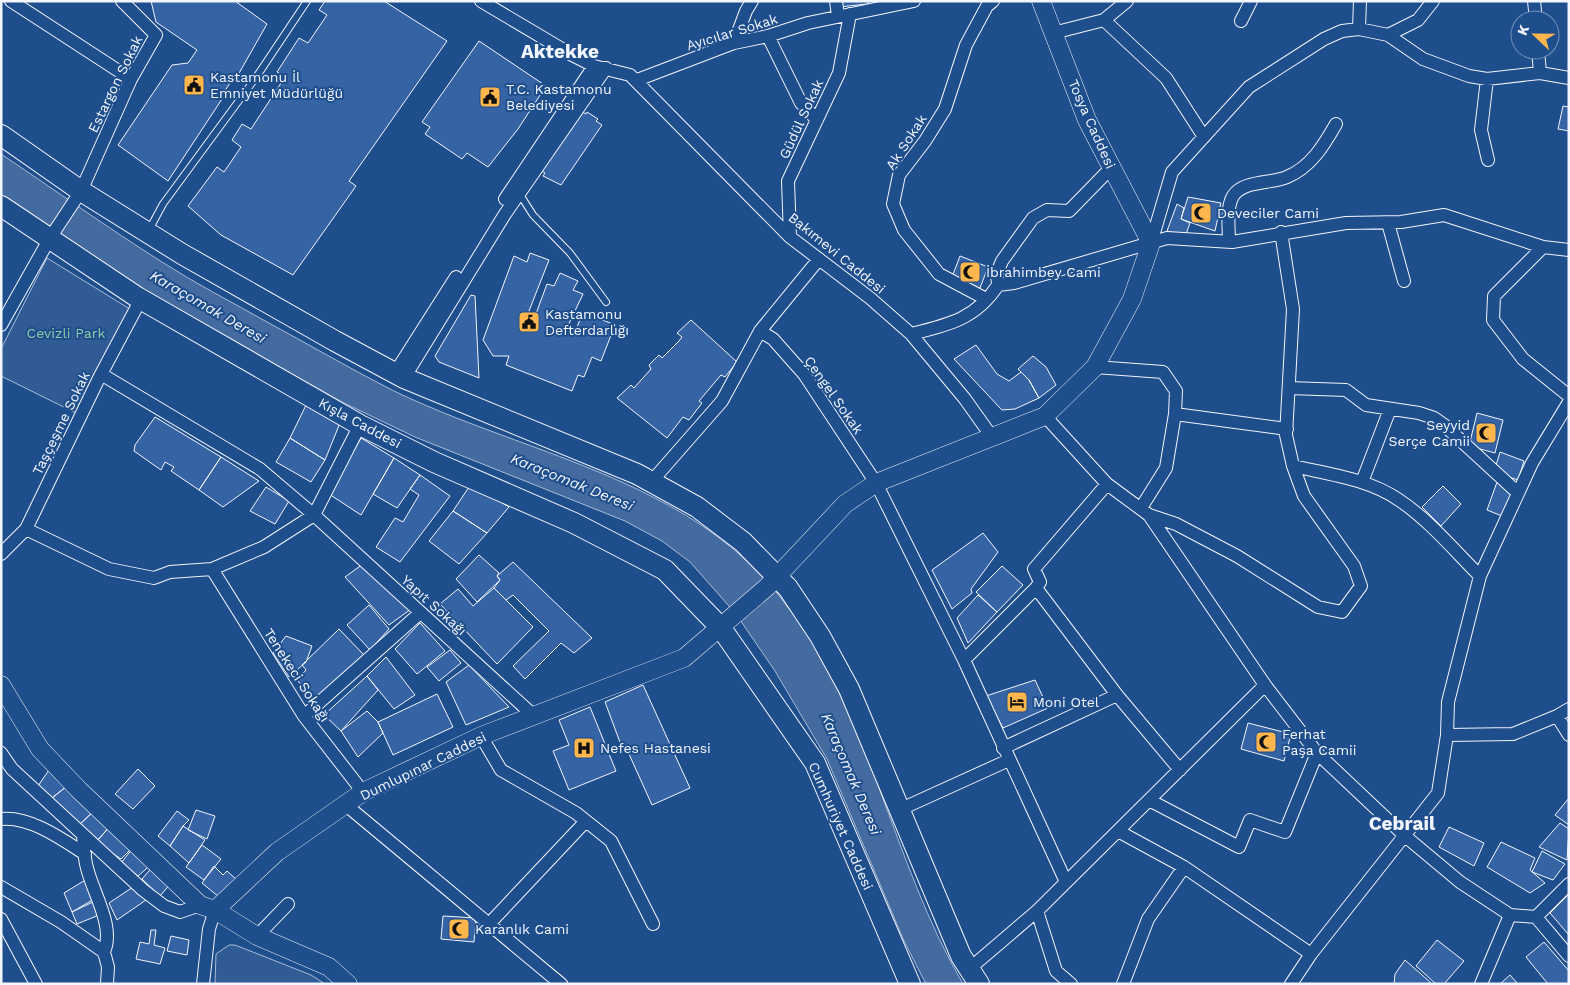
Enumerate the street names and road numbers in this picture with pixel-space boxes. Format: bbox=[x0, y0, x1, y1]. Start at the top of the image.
street label: Ayıcılar Sokak bbox=[684, 11, 780, 53]
street label: Estargon Sokak bbox=[85, 33, 145, 135]
street label: Güdül Sokak bbox=[776, 77, 826, 161]
street label: Tosya Caddesi bbox=[1065, 77, 1119, 171]
street label: Ak Sokak bbox=[882, 111, 930, 173]
street label: Bakımevi Caddesi bbox=[785, 209, 889, 297]
street label: Çengel Sokak bbox=[801, 353, 867, 437]
street label: Taşçeşme Sokak bbox=[29, 369, 93, 477]
street label: Kışla Caddesi bbox=[316, 395, 404, 451]
street label: Yapıt Sokağı bbox=[398, 572, 470, 638]
street label: Tenekeci Sokağı bbox=[261, 625, 333, 725]
street label: Dumlupınar Caddesi bbox=[357, 728, 489, 804]
street label: Cumhuriyet Caddesi bbox=[806, 760, 876, 892]

